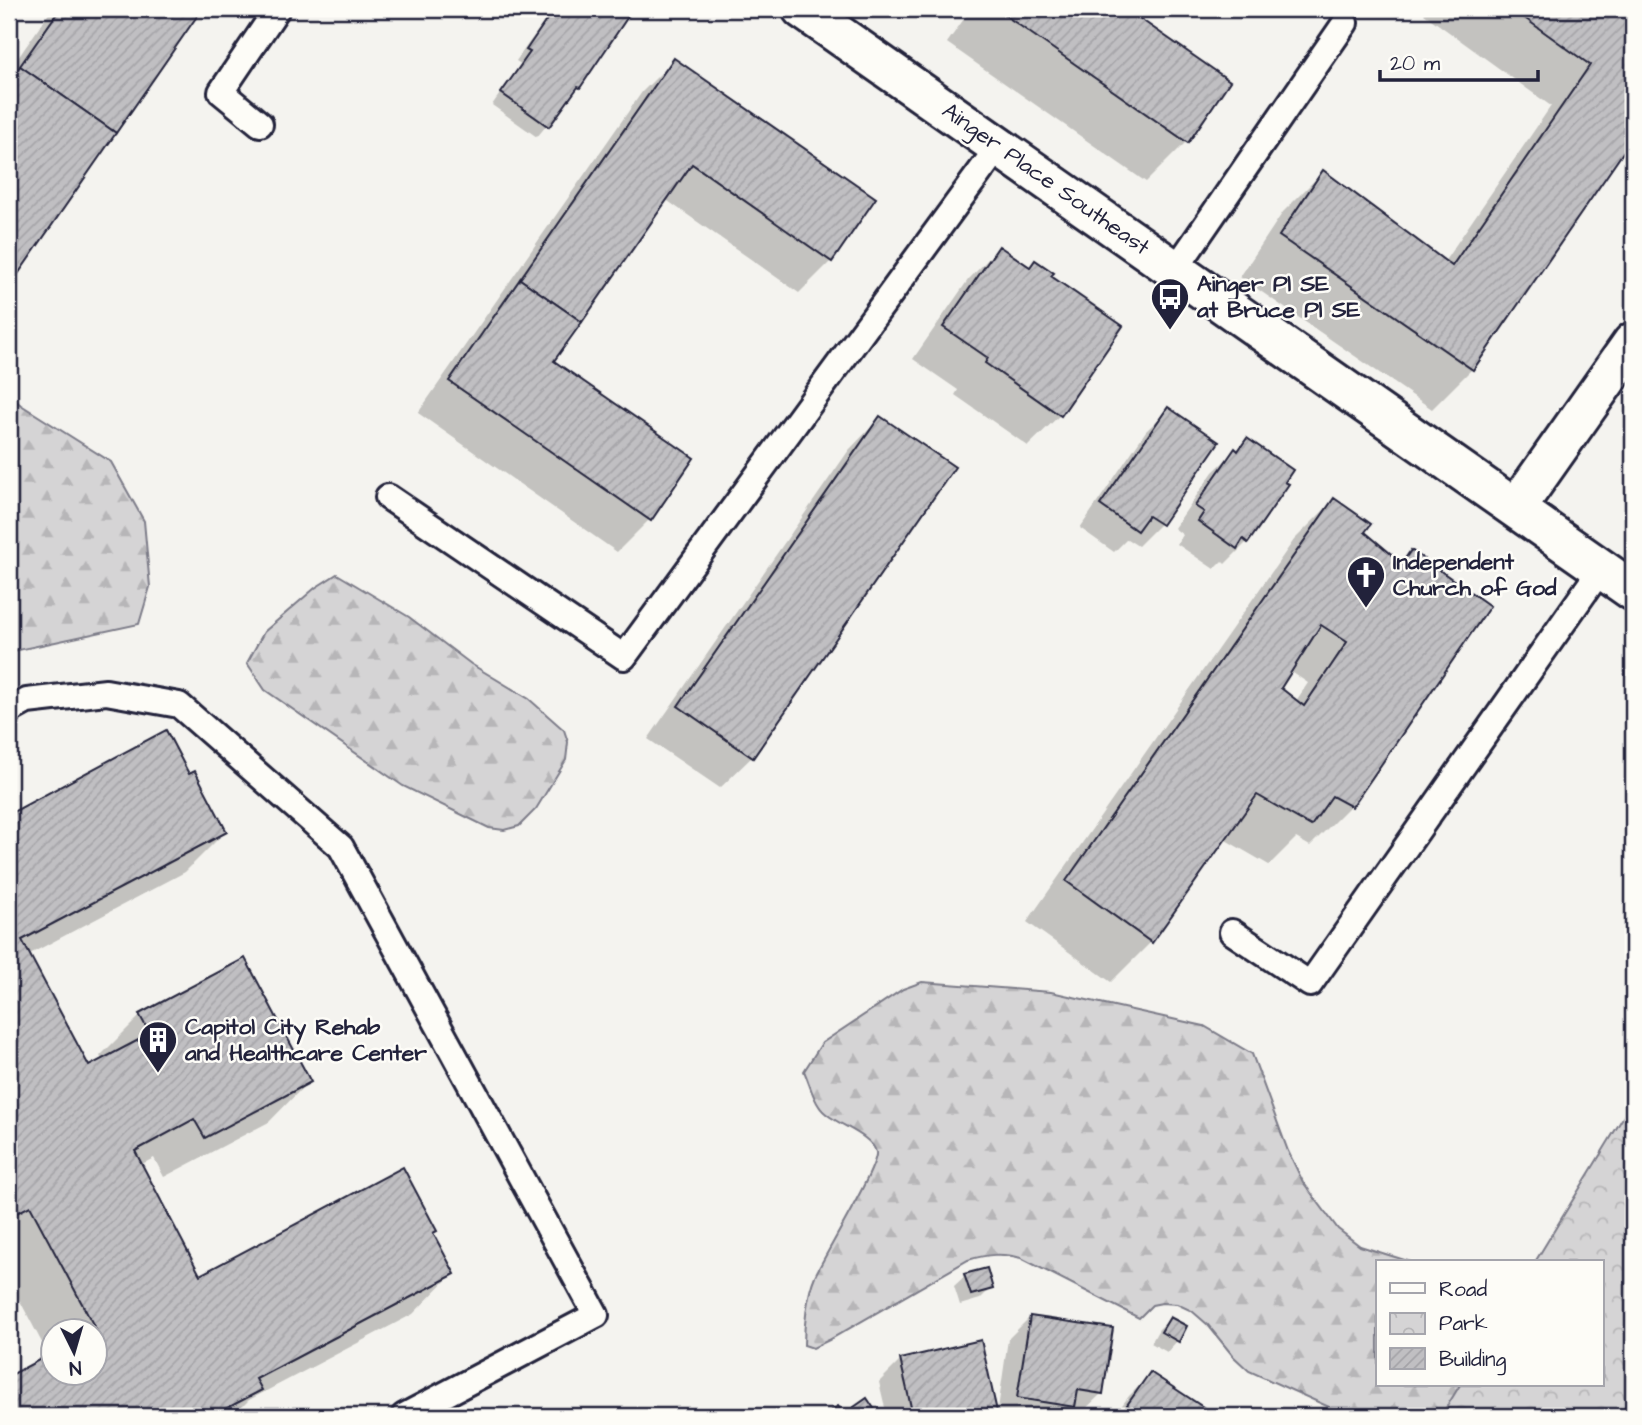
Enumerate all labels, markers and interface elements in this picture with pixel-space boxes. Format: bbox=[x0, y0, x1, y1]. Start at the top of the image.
scale bar bbox=[1380, 38, 1537, 82]
text: 20 m bbox=[1390, 49, 1441, 78]
street label: Ainger Place Southeast bbox=[935, 95, 1157, 264]
place label: Ainger Pl SE at Bruce Pl SE bbox=[1196, 268, 1360, 326]
bus stop icon: Ainger Pl SE at Bruce Pl SE bbox=[1149, 276, 1191, 331]
place label: Independent Church of God bbox=[1393, 546, 1557, 604]
church icon: Independent Church of God bbox=[1345, 554, 1387, 609]
place label: Capitol City Rehab and Healthcare Center bbox=[184, 1011, 427, 1069]
building icon: Capitol City Rehab and Healthcare Center bbox=[137, 1019, 179, 1074]
legend bbox=[1376, 1260, 1604, 1386]
text: Road bbox=[1439, 1275, 1487, 1304]
text: Park bbox=[1439, 1309, 1488, 1338]
north arrow bbox=[38, 1316, 108, 1386]
text: Building bbox=[1439, 1345, 1507, 1376]
text: N bbox=[68, 1353, 82, 1381]

